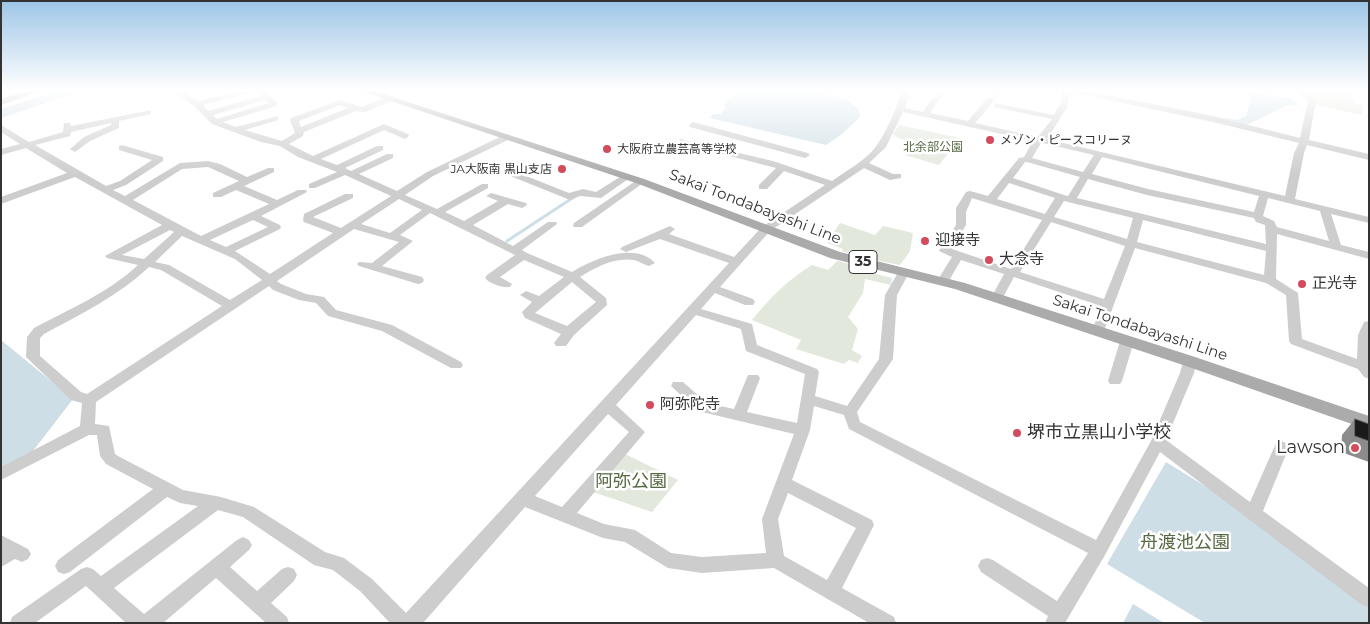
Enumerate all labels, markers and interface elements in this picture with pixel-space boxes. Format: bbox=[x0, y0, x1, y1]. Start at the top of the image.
place label: メゾン・ピースコリーヌ bbox=[1000, 133, 1132, 147]
marker: メゾン・ピースコリーヌ bbox=[984, 134, 996, 146]
park label: 北余部公園 bbox=[903, 140, 963, 154]
place label: 大阪府立農芸高等学校 bbox=[617, 142, 737, 156]
marker: 大阪府立農芸高等学校 bbox=[601, 143, 613, 155]
place label: JA大阪南 黒山支店 bbox=[450, 162, 552, 176]
marker: JA大阪南 黒山支店 bbox=[556, 163, 568, 175]
street label: Sakai Tondabayashi Line bbox=[666, 166, 844, 248]
place label: 迎接寺 bbox=[935, 232, 980, 250]
marker: 迎接寺 bbox=[919, 235, 931, 247]
road number: 35 bbox=[849, 250, 877, 274]
place label: 大念寺 bbox=[999, 251, 1044, 269]
marker: 大念寺 bbox=[983, 254, 995, 266]
place label: 正光寺 bbox=[1312, 275, 1357, 293]
marker: 正光寺 bbox=[1296, 278, 1308, 290]
street label: Sakai Tondabayashi Line bbox=[1050, 291, 1230, 365]
place label: 阿弥陀寺 bbox=[660, 396, 720, 414]
marker: 阿弥陀寺 bbox=[644, 399, 656, 411]
place label: 堺市立黒山小学校 bbox=[1027, 422, 1171, 444]
marker: 堺市立黒山小学校 bbox=[1011, 427, 1023, 439]
place label: Lawson bbox=[1276, 437, 1345, 459]
marker: Lawson bbox=[1349, 442, 1361, 454]
park label: 阿弥公園 bbox=[595, 471, 667, 493]
park label: 舟渡池公園 bbox=[1140, 532, 1230, 554]

